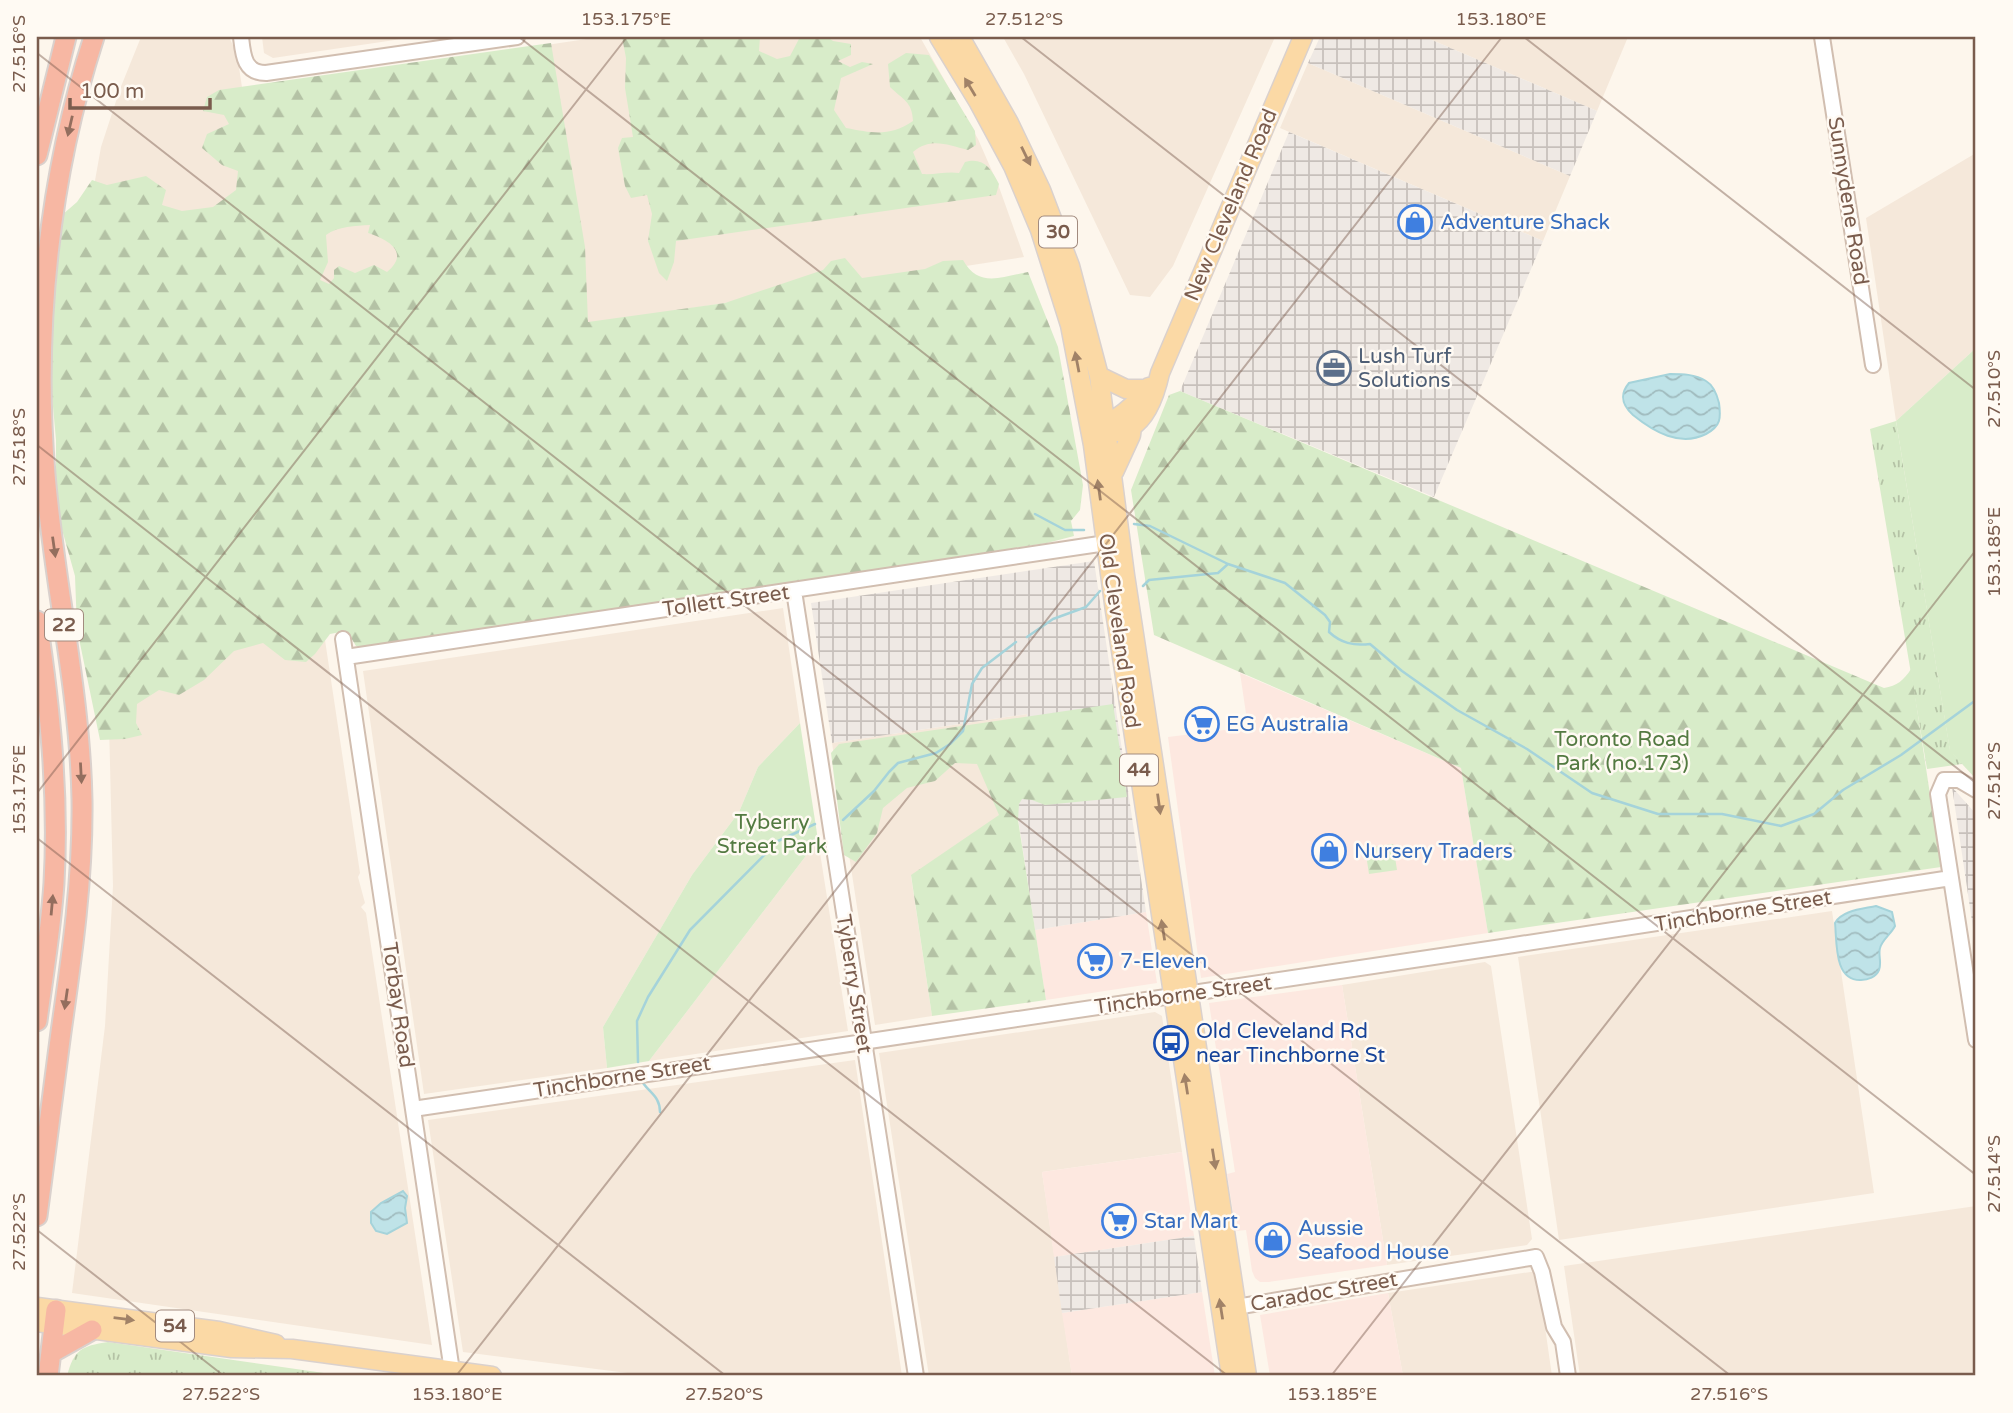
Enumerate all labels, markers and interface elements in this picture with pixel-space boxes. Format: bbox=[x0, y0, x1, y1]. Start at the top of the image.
text: 153.175°E bbox=[581, 8, 671, 30]
text: 27.512°S bbox=[985, 8, 1063, 30]
text: 153.180°E bbox=[1456, 8, 1546, 30]
text: 27.516°S bbox=[8, 15, 30, 93]
scale bar bbox=[70, 66, 210, 110]
one-way arrow bbox=[964, 77, 976, 96]
text: 100 m bbox=[80, 79, 144, 104]
street label: New Cleveland Road bbox=[1179, 105, 1283, 305]
one-way arrow bbox=[64, 115, 75, 137]
street label: Sunnydene Road bbox=[1822, 115, 1874, 287]
one-way arrow bbox=[1020, 146, 1032, 166]
shop icon: Adventure Shack bbox=[1396, 203, 1434, 241]
place label: Adventure Shack bbox=[1440, 210, 1610, 235]
road number: 30 bbox=[1039, 216, 1077, 248]
place label: Lush Turf Solutions bbox=[1358, 344, 1452, 393]
office icon: Lush Turf Solutions bbox=[1315, 349, 1353, 387]
text: 27.510°S bbox=[1983, 350, 2005, 428]
one-way arrow bbox=[1071, 351, 1082, 373]
text: 27.518°S bbox=[8, 408, 30, 486]
one-way arrow bbox=[1093, 479, 1104, 501]
text: 153.185°E bbox=[1983, 507, 2005, 597]
street label: Old Cleveland Road bbox=[1093, 532, 1145, 730]
one-way arrow bbox=[48, 536, 59, 558]
street label: Tollett Street bbox=[661, 580, 791, 622]
road number: 22 bbox=[45, 610, 83, 640]
supermarket icon: EG Australia bbox=[1183, 705, 1221, 743]
place label: EG Australia bbox=[1226, 712, 1349, 737]
park label: Toronto Road Park (no.173) bbox=[1554, 727, 1690, 776]
text: 27.512°S bbox=[1983, 742, 2005, 820]
text: 153.175°E bbox=[8, 745, 30, 835]
road number: 44 bbox=[1120, 754, 1158, 786]
one-way arrow bbox=[75, 762, 86, 784]
one-way arrow bbox=[1154, 793, 1165, 815]
park label: Tyberry Street Park bbox=[717, 810, 827, 859]
shop icon: Nursery Traders bbox=[1310, 832, 1348, 870]
place label: Nursery Traders bbox=[1354, 839, 1513, 864]
street label: Tinchborne Street bbox=[1653, 885, 1833, 937]
one-way arrow bbox=[47, 894, 58, 916]
street label: Tyberry Street bbox=[831, 913, 877, 1055]
one-way arrow bbox=[1157, 918, 1168, 940]
street label: Torbay Road bbox=[377, 941, 419, 1069]
supermarket icon: 7-Eleven bbox=[1076, 942, 1114, 980]
place label: 7-Eleven bbox=[1120, 949, 1207, 974]
street label: Tinchborne Street bbox=[1093, 970, 1273, 1020]
one-way arrow bbox=[61, 989, 72, 1011]
place label: Old Cleveland Rd near Tinchborne St bbox=[1196, 1019, 1385, 1068]
bus stop icon: Old Cleveland Rd near Tinchborne St bbox=[1152, 1024, 1190, 1062]
street label: Tinchborne Street bbox=[532, 1051, 712, 1103]
one-way arrow bbox=[1180, 1073, 1191, 1095]
text: 27.514°S bbox=[1983, 1135, 2005, 1213]
one-way arrow bbox=[1209, 1148, 1220, 1170]
text: 27.522°S bbox=[8, 1193, 30, 1271]
supermarket icon: Star Mart bbox=[1100, 1202, 1138, 1240]
place label: Star Mart bbox=[1144, 1209, 1238, 1234]
place label: Aussie Seafood House bbox=[1298, 1216, 1449, 1265]
shop icon: Aussie Seafood House bbox=[1254, 1221, 1292, 1259]
street label: Caradoc Street bbox=[1248, 1267, 1400, 1317]
one-way arrow bbox=[1215, 1298, 1226, 1320]
road number: 54 bbox=[156, 1310, 194, 1342]
one-way arrow bbox=[113, 1313, 135, 1324]
text: 27.522°S bbox=[182, 1383, 260, 1405]
text: 153.180°E bbox=[412, 1383, 502, 1405]
text: 27.520°S bbox=[685, 1383, 763, 1405]
text: 153.185°E bbox=[1287, 1383, 1377, 1405]
text: 27.516°S bbox=[1690, 1383, 1768, 1405]

